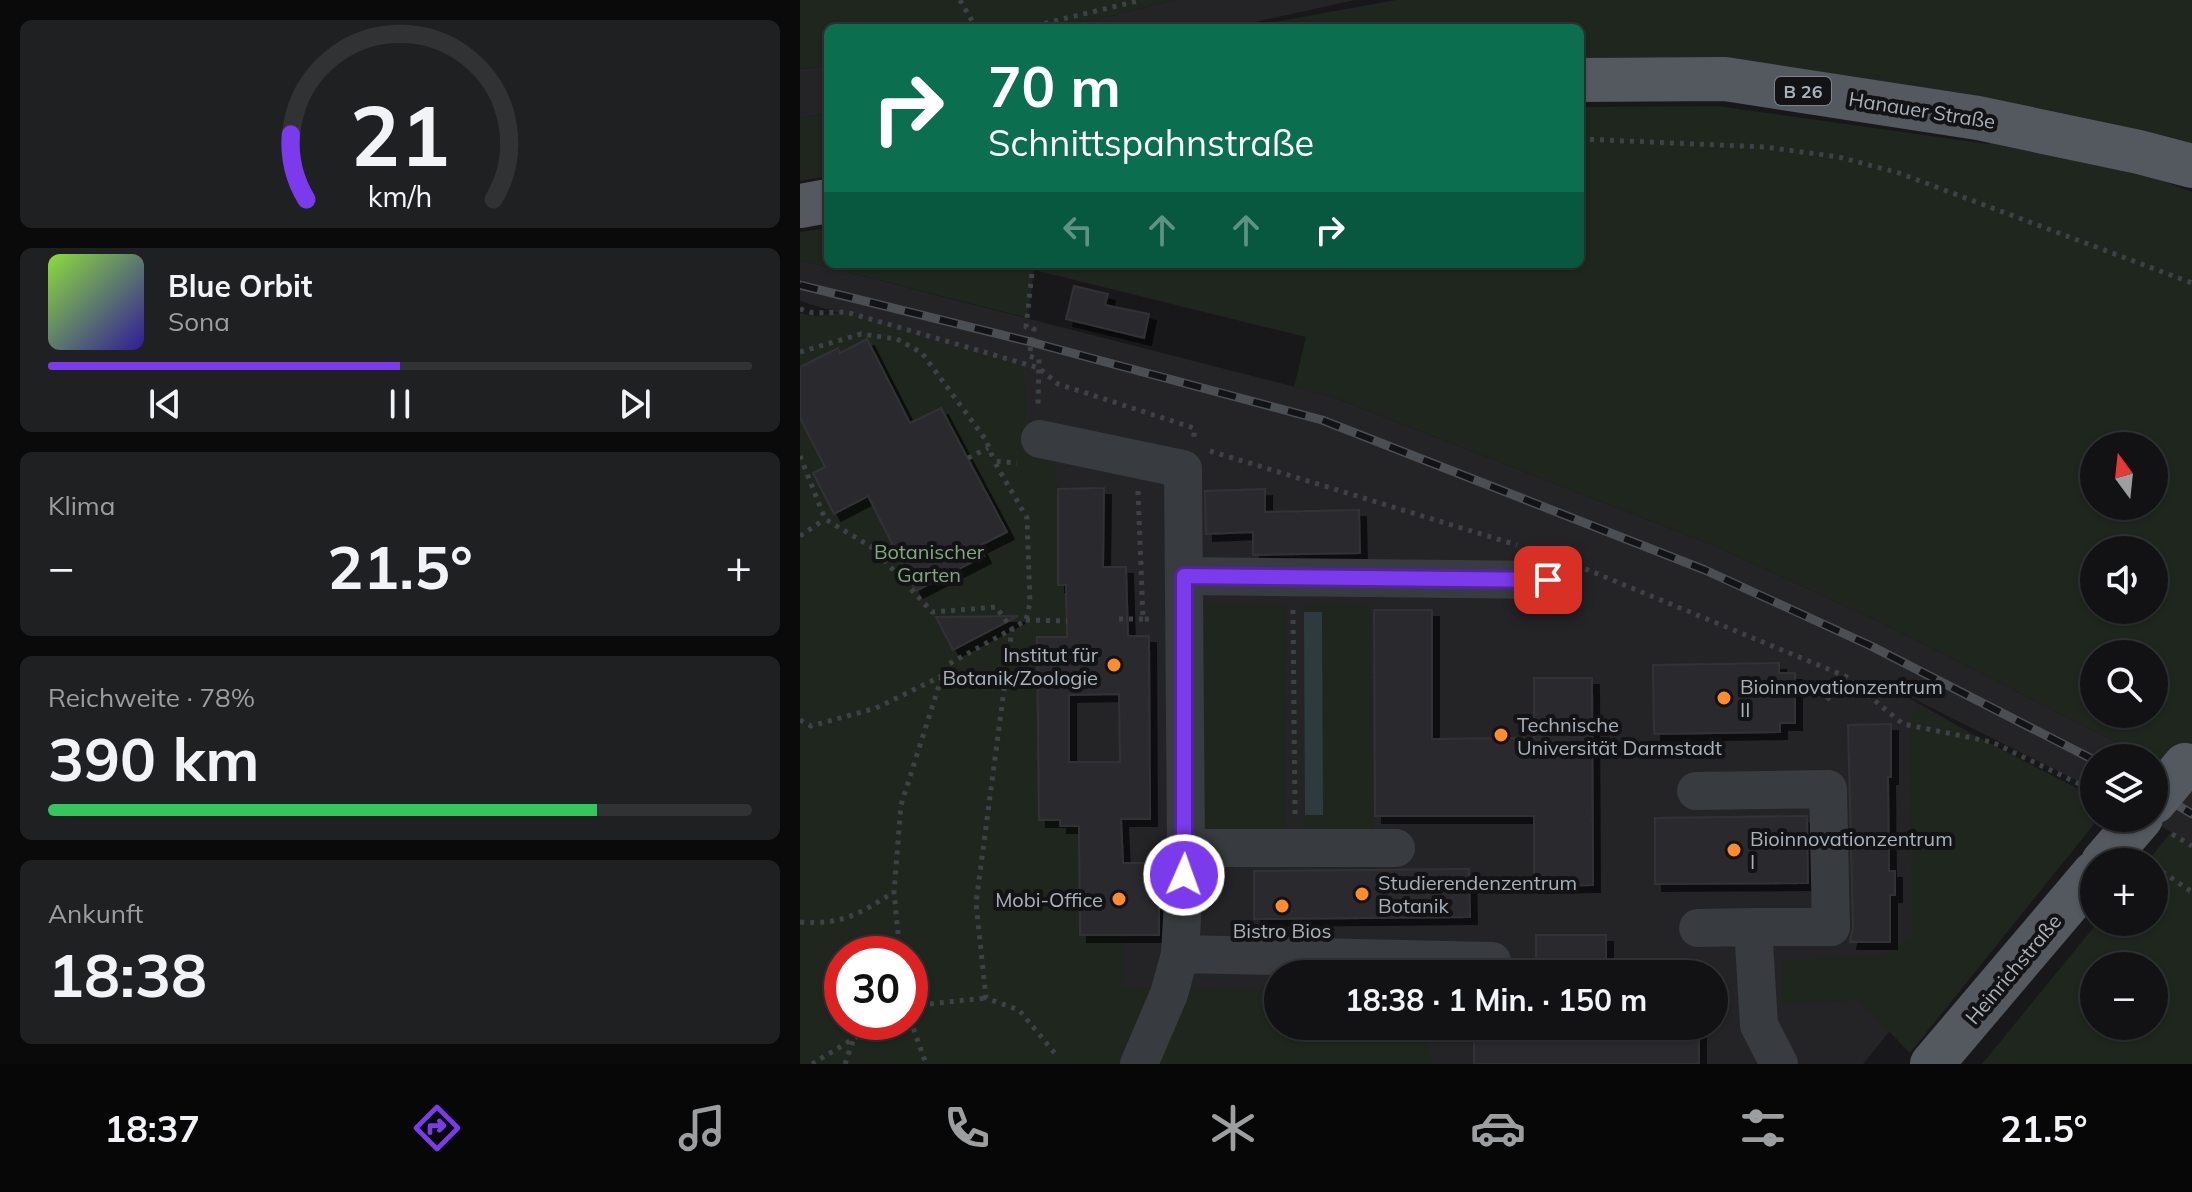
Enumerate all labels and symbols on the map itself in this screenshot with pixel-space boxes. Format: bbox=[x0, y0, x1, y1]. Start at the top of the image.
road number: B 26 bbox=[1775, 77, 1831, 105]
street label: Hanauer Straße bbox=[1847, 86, 1997, 134]
north arrow bbox=[2080, 432, 2168, 520]
park label: Botanischer Garten bbox=[874, 539, 985, 587]
pin bbox=[1514, 546, 1582, 614]
place label: Institut für Botanik/Zoologie bbox=[942, 642, 1099, 690]
marker: Institut für Botanik/Zoologie bbox=[1105, 656, 1123, 674]
place label: Bioinnovationzentrum II bbox=[1740, 674, 1943, 722]
marker: Bioinnovationzentrum II bbox=[1715, 689, 1733, 707]
place label: Technische Universität Darmstadt bbox=[1517, 712, 1722, 760]
marker: Technische Universität Darmstadt bbox=[1492, 726, 1510, 744]
place label: Bioinnovationzentrum I bbox=[1750, 826, 1953, 874]
position arrow bbox=[1142, 833, 1226, 917]
marker: Bioinnovationzentrum I bbox=[1725, 841, 1743, 859]
place label: Studierendenzentrum Botanik bbox=[1378, 870, 1577, 918]
marker: Studierendenzentrum Botanik bbox=[1353, 885, 1371, 903]
place label: Mobi-Office bbox=[995, 887, 1103, 912]
marker: Mobi-Office bbox=[1110, 890, 1128, 908]
marker: Bistro Bios bbox=[1273, 897, 1291, 915]
street label: Heinrichstraße bbox=[1960, 909, 2066, 1029]
place label: Bistro Bios bbox=[1233, 918, 1331, 943]
speed limit sign: 30 bbox=[824, 936, 928, 1040]

